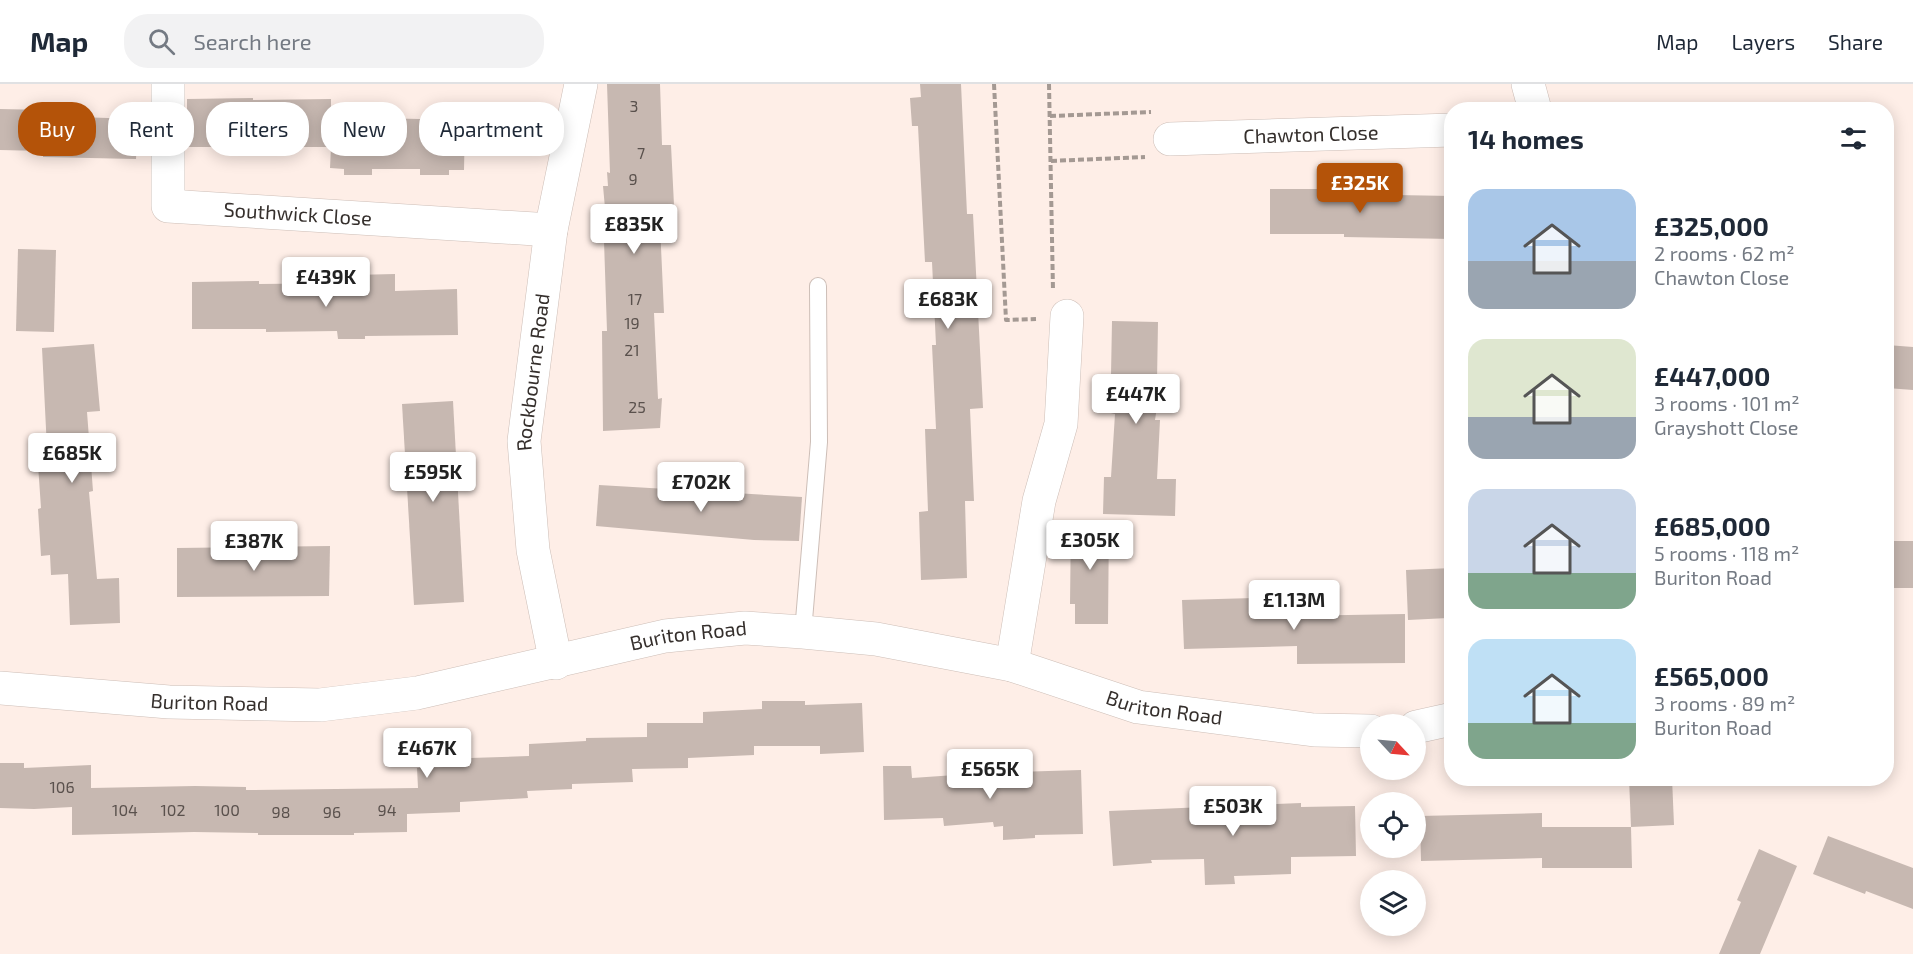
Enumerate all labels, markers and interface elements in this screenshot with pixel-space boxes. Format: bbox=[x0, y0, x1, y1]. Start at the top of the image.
search box bbox=[124, 14, 544, 68]
text: Map bbox=[30, 24, 88, 58]
icon: search bbox=[145, 25, 178, 58]
text: Search here bbox=[193, 28, 312, 54]
text: Map bbox=[1656, 29, 1698, 54]
text: Layers bbox=[1731, 29, 1795, 54]
text: Share bbox=[1828, 29, 1883, 54]
house number: 3 bbox=[630, 96, 638, 115]
chip: Buy bbox=[18, 102, 96, 156]
chip: Rent bbox=[108, 102, 194, 156]
chip: Filters bbox=[206, 102, 309, 156]
chip: New bbox=[321, 102, 407, 156]
chip: Apartment bbox=[419, 102, 564, 156]
street label: Chawton Close bbox=[1243, 119, 1379, 148]
icon: filters bbox=[1837, 122, 1870, 155]
text: 14 homes bbox=[1468, 123, 1584, 154]
house number: 7 bbox=[637, 143, 645, 162]
pin: £325K bbox=[1318, 163, 1402, 214]
house number: 9 bbox=[628, 169, 638, 188]
text: £325K bbox=[1331, 170, 1389, 194]
street label: Southwick Close bbox=[223, 197, 373, 230]
pin: £835K bbox=[592, 204, 676, 255]
text: £325,000 bbox=[1654, 210, 1769, 241]
text: £835K bbox=[604, 211, 664, 235]
icon: home bbox=[1516, 213, 1588, 285]
text: 2 rooms · 62 m² bbox=[1654, 241, 1794, 265]
pin: £439K bbox=[284, 257, 368, 308]
text: £439K bbox=[296, 264, 356, 288]
text: Chawton Close bbox=[1654, 265, 1789, 289]
pin: £683K bbox=[906, 279, 990, 330]
text: £683K bbox=[918, 286, 978, 310]
house number: 17 bbox=[628, 289, 642, 308]
street label: Rockbourne Road bbox=[511, 292, 554, 452]
house number: 19 bbox=[624, 313, 640, 332]
house number: 21 bbox=[624, 340, 640, 359]
text: £447,000 bbox=[1654, 360, 1771, 391]
icon: home bbox=[1516, 363, 1588, 435]
pin: £447K bbox=[1094, 374, 1178, 425]
text: £447K bbox=[1106, 381, 1166, 405]
text: 3 rooms · 101 m² bbox=[1654, 391, 1800, 415]
house number: 25 bbox=[628, 397, 646, 416]
text: Grayshott Close bbox=[1654, 415, 1799, 439]
pin: £685K bbox=[30, 433, 114, 484]
text: £685K bbox=[42, 440, 102, 464]
pin: £595K bbox=[391, 452, 475, 503]
text: £595K bbox=[404, 459, 462, 483]
pin: £702K bbox=[659, 462, 743, 513]
text: £702K bbox=[671, 469, 731, 493]
text: £685,000 bbox=[1654, 510, 1771, 541]
icon: home bbox=[1516, 513, 1588, 585]
pin: £305K bbox=[1048, 520, 1132, 571]
pin: £387K bbox=[212, 521, 296, 572]
text: £305K bbox=[1060, 527, 1120, 551]
text: £387K bbox=[225, 528, 283, 552]
text: 5 rooms · 118 m² bbox=[1654, 541, 1799, 565]
text: Buriton Road bbox=[1654, 565, 1772, 589]
pin: £1.13M bbox=[1245, 580, 1343, 631]
text: £1.13M bbox=[1263, 587, 1325, 611]
street label: Buriton Road bbox=[627, 615, 748, 655]
text: £565,000 bbox=[1654, 660, 1769, 691]
icon: home bbox=[1516, 663, 1588, 735]
street label: Buriton Road bbox=[1103, 684, 1224, 729]
street label: Buriton Road bbox=[150, 688, 269, 715]
text: 3 rooms · 89 m² bbox=[1654, 691, 1795, 715]
north arrow bbox=[1360, 714, 1426, 780]
map controls bbox=[1360, 714, 1426, 936]
text: Buriton Road bbox=[1654, 715, 1772, 739]
pin: £467K bbox=[385, 728, 469, 779]
text: £467K bbox=[397, 735, 457, 759]
pin: £565K bbox=[948, 749, 1032, 800]
text: £565K bbox=[961, 756, 1019, 780]
house number: 106 bbox=[49, 777, 75, 796]
pin: £503K bbox=[1191, 786, 1275, 837]
button: locate bbox=[1360, 792, 1426, 858]
text: £503K bbox=[1203, 793, 1263, 817]
house number: 104 bbox=[112, 800, 138, 819]
house number: 102 bbox=[160, 800, 186, 819]
house number: 100 bbox=[214, 800, 240, 819]
house number: 94 bbox=[378, 800, 397, 819]
house number: 98 bbox=[272, 802, 290, 821]
house number: 96 bbox=[323, 802, 341, 821]
button: layers bbox=[1360, 870, 1426, 936]

